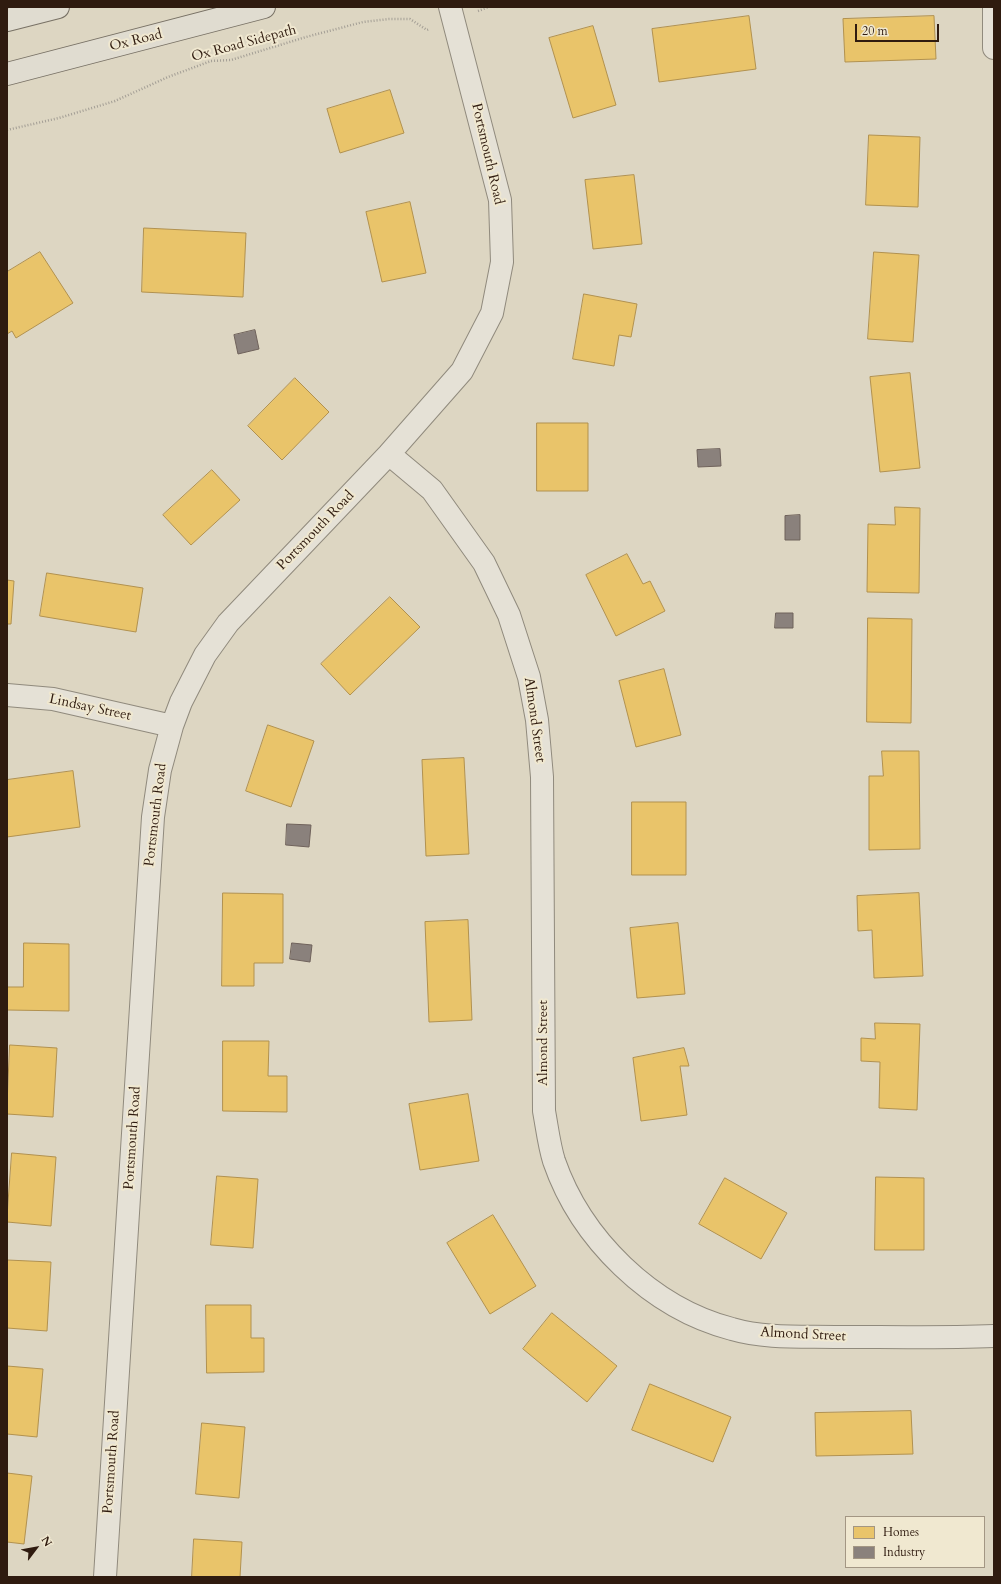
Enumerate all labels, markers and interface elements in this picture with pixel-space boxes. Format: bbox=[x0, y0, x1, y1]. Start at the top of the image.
scale bar bbox=[857, 16, 941, 42]
street label: Ox Road Sidepath bbox=[190, 22, 298, 66]
text: 20 m bbox=[862, 23, 888, 39]
street label: Ox Road bbox=[108, 26, 164, 56]
street label: Portsmouth Road bbox=[467, 102, 507, 206]
street label: Portsmouth Road bbox=[274, 488, 358, 574]
street label: Almond Street bbox=[520, 676, 548, 764]
street label: Lindsay Street bbox=[47, 691, 133, 725]
street label: Portsmouth Road bbox=[141, 762, 171, 868]
street label: Almond Street bbox=[536, 1000, 552, 1086]
street label: Portsmouth Road bbox=[121, 1086, 145, 1190]
street label: Almond Street bbox=[760, 1324, 846, 1346]
street label: Portsmouth Road bbox=[100, 1410, 124, 1514]
legend bbox=[845, 1516, 985, 1568]
text: Homes bbox=[883, 1524, 919, 1540]
north arrow bbox=[16, 1528, 56, 1568]
text: N bbox=[38, 1533, 55, 1549]
text: Industry bbox=[883, 1544, 925, 1560]

